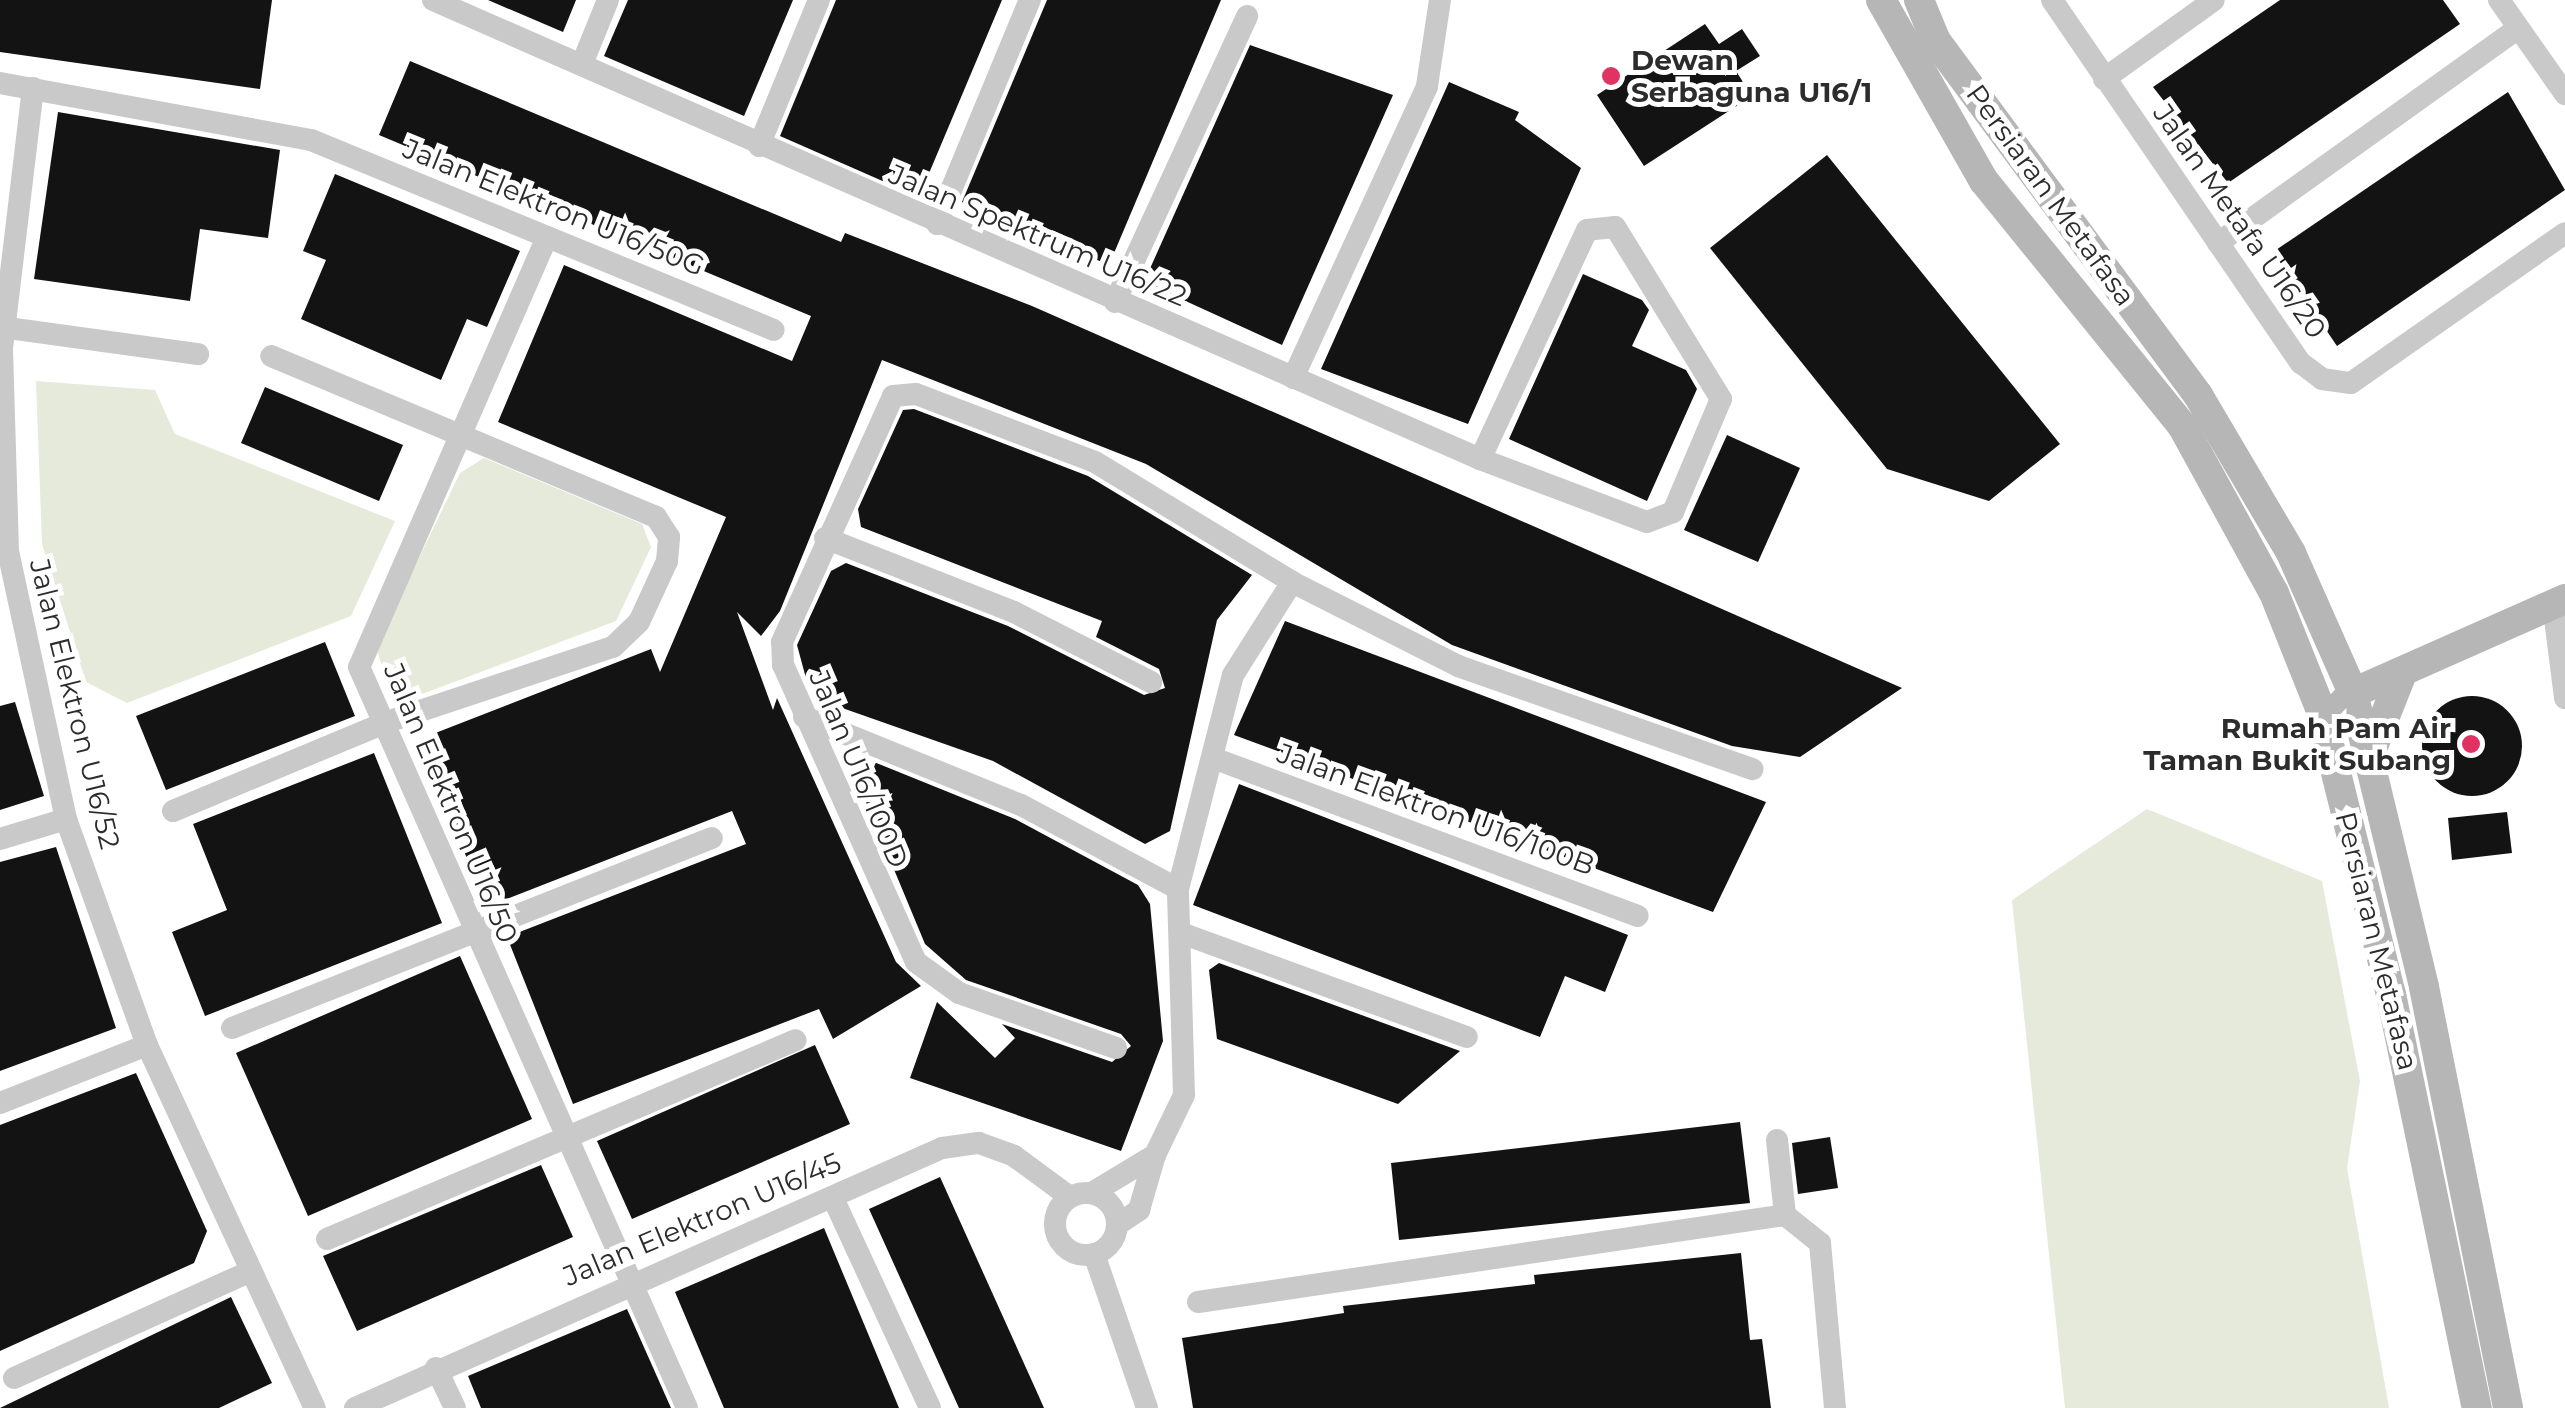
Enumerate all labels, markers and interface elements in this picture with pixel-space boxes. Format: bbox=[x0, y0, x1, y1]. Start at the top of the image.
place label: Dewan Serbaguna U16/1 bbox=[1631, 43, 1872, 109]
marker: Dewan Serbaguna U16/1 bbox=[1600, 65, 1622, 87]
street label: Persiaran Metafasa bbox=[1959, 78, 2143, 312]
street label: Jalan Metafa U16/20 bbox=[2146, 97, 2334, 345]
street label: Jalan Elektron U16/50G bbox=[398, 131, 710, 283]
street label: Jalan Spektrum U16/22 bbox=[884, 157, 1192, 313]
street label: Jalan Elektron U16/52 bbox=[23, 556, 127, 852]
street label: Jalan Elektron U16/50 bbox=[377, 658, 525, 948]
street label: Jalan U16/100D bbox=[802, 665, 916, 873]
place label: Rumah Pam Air Taman Bukit Subang bbox=[2143, 711, 2451, 777]
marker: Rumah Pam Air Taman Bukit Subang bbox=[2460, 733, 2482, 755]
street label: Jalan Elektron U16/100B bbox=[1273, 736, 1599, 882]
street label: Persiaran Metafasa bbox=[2329, 808, 2425, 1074]
street label: Jalan Elektron U16/45 bbox=[558, 1145, 846, 1293]

